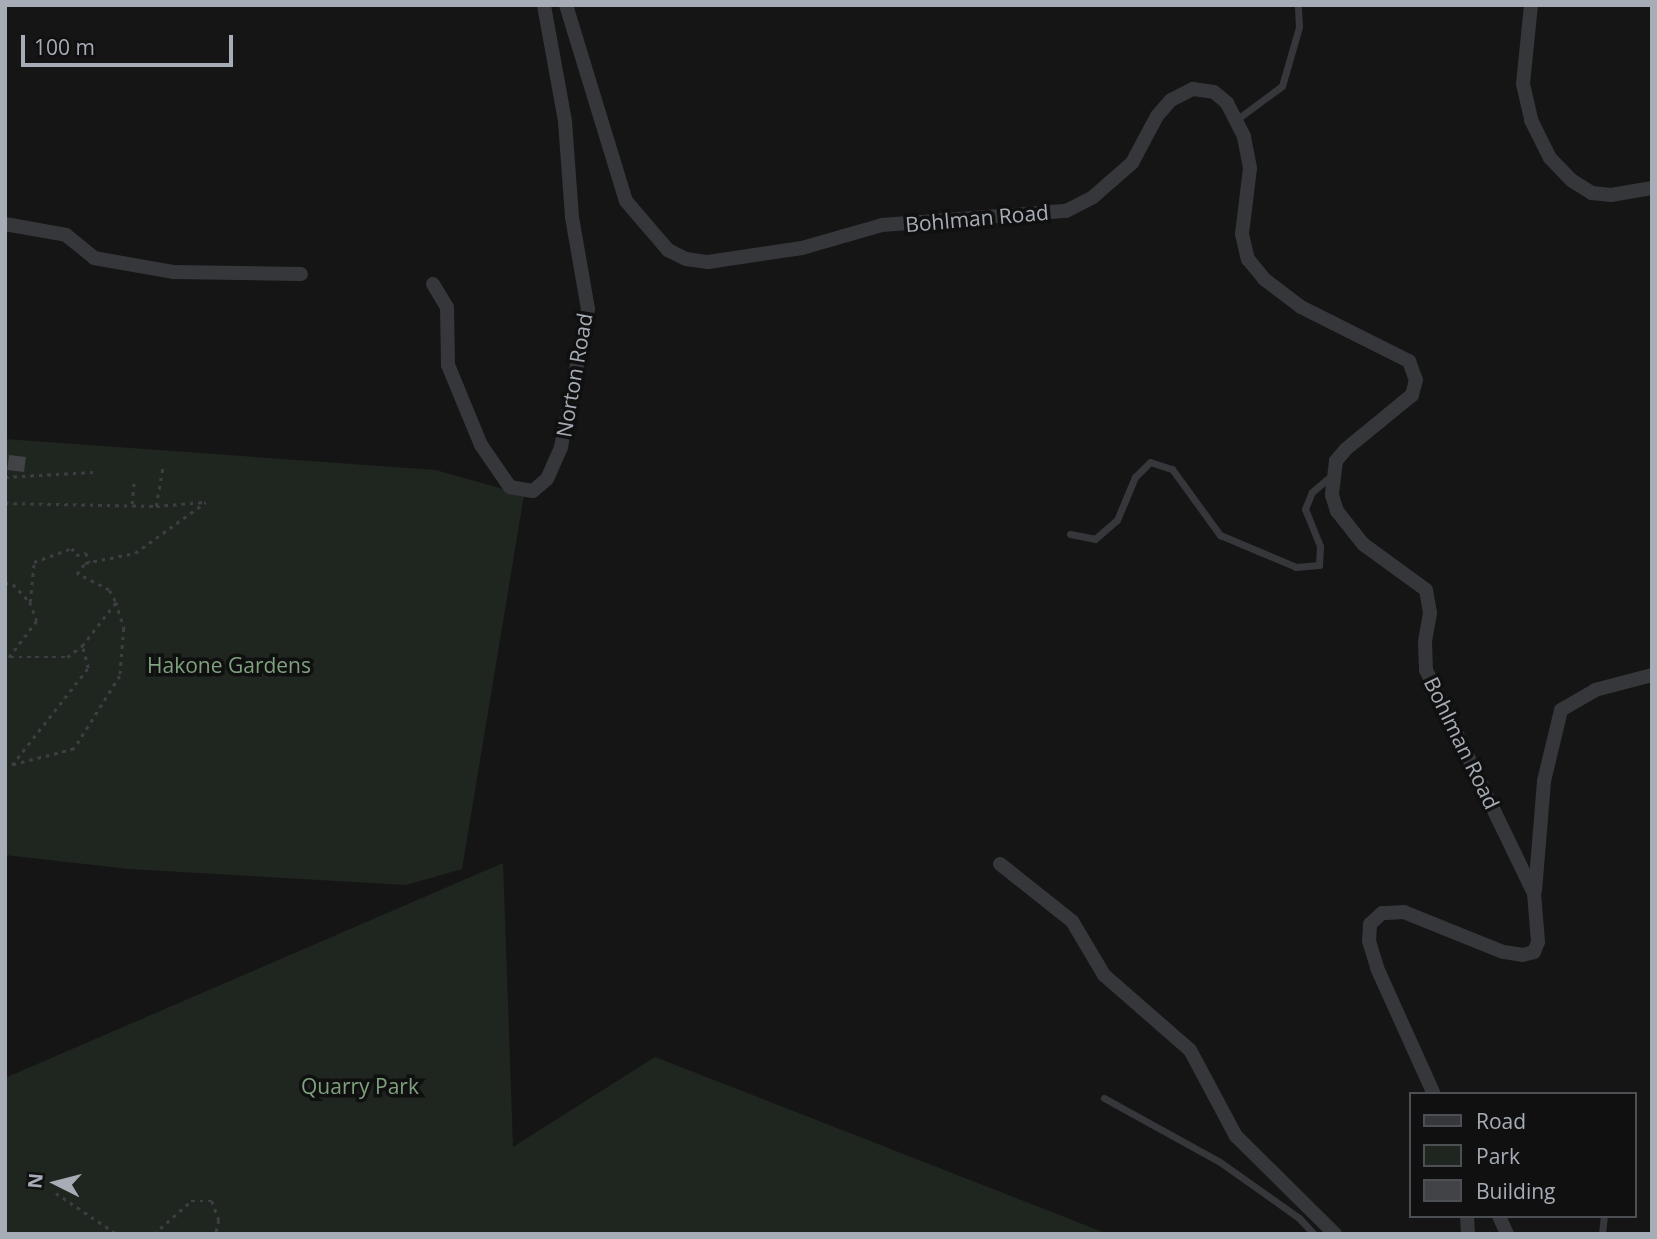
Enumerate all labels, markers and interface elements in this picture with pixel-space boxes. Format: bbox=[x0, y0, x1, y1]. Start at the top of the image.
scale bar bbox=[24, 21, 236, 65]
text: 100 m bbox=[34, 33, 95, 61]
street label: Bohlman Road bbox=[904, 199, 1050, 237]
street label: Norton Road bbox=[551, 311, 597, 439]
park label: Hakone Gardens bbox=[147, 652, 311, 678]
street label: Bohlman Road bbox=[1419, 673, 1505, 813]
park label: Quarry Park bbox=[301, 1073, 419, 1099]
legend bbox=[1408, 1092, 1636, 1218]
text: Road bbox=[1476, 1107, 1526, 1135]
text: Park bbox=[1476, 1142, 1520, 1170]
north arrow bbox=[21, 1148, 91, 1218]
text: N bbox=[21, 1172, 49, 1190]
text: Building bbox=[1476, 1177, 1555, 1205]

